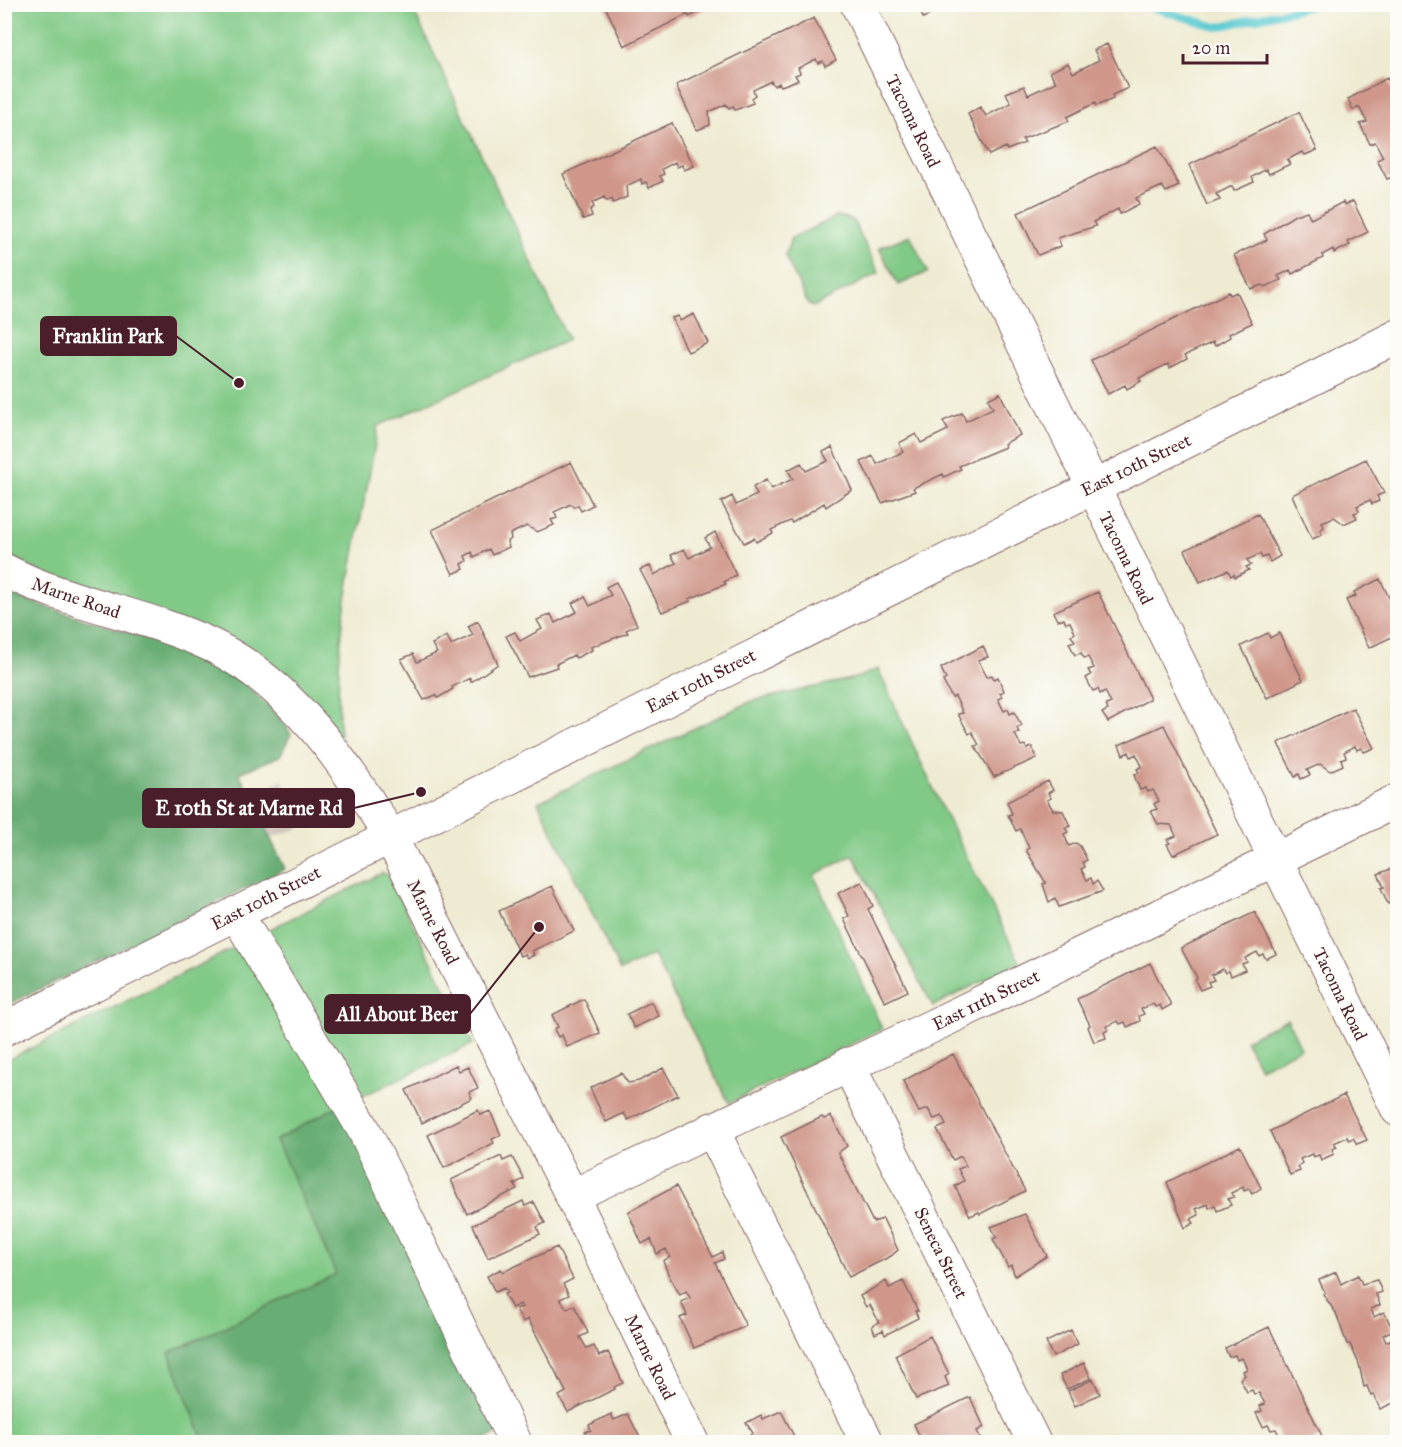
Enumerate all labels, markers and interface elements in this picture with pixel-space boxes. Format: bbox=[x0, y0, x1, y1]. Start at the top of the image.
scale bar bbox=[1183, 27, 1267, 65]
text: 20 m bbox=[1192, 37, 1230, 59]
street label: Tacoma Road bbox=[881, 71, 945, 171]
callout: Franklin Park bbox=[41, 317, 176, 355]
text: Franklin Park bbox=[53, 324, 164, 348]
street label: East 10th Street bbox=[1077, 429, 1195, 501]
street label: Tacoma Road bbox=[1094, 508, 1158, 608]
street label: Marne Road bbox=[29, 573, 123, 623]
street label: East 10th Street bbox=[643, 644, 760, 718]
callout: E 10th St at Marne Rd bbox=[143, 789, 354, 827]
text: E 10th St at Marne Rd bbox=[155, 796, 344, 820]
street label: East 10th Street bbox=[208, 861, 325, 935]
street label: Marne Road bbox=[402, 876, 464, 968]
street label: Tacoma Road bbox=[1308, 944, 1372, 1044]
street label: East 11th Street bbox=[929, 964, 1044, 1035]
callout: All About Beer bbox=[325, 995, 470, 1033]
text: All About Beer bbox=[334, 1002, 458, 1026]
street label: Seneca Street bbox=[909, 1204, 973, 1303]
street label: Marne Road bbox=[620, 1311, 680, 1403]

